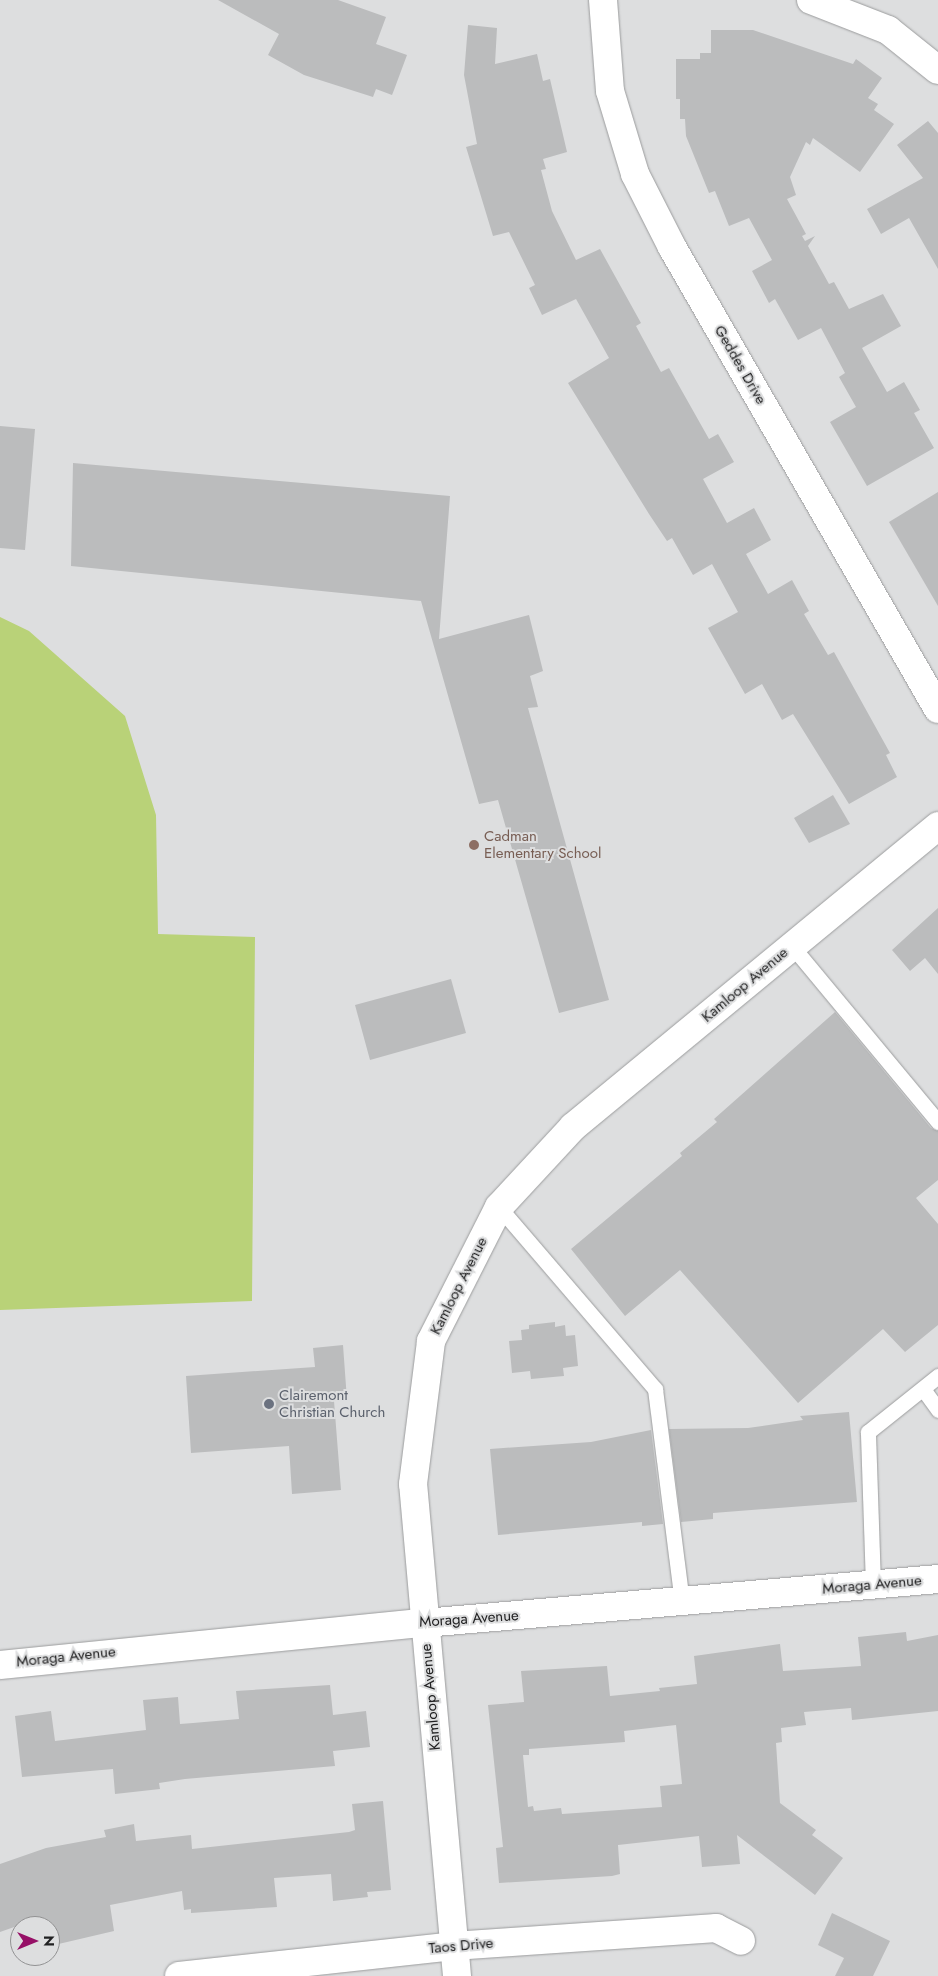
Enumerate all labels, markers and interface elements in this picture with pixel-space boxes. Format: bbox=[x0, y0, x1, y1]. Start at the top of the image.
street label: Geddes Drive bbox=[710, 322, 770, 408]
place label: Cadman Elementary School bbox=[484, 827, 601, 862]
marker: Cadman Elementary School bbox=[468, 839, 480, 851]
street label: Kamloop Avenue bbox=[698, 944, 792, 1026]
street label: Kamloop Avenue bbox=[427, 1234, 491, 1338]
place label: Clairemont Christian Church bbox=[279, 1386, 385, 1421]
marker: Clairemont Christian Church bbox=[263, 1398, 275, 1410]
street label: Moraga Avenue bbox=[822, 1572, 922, 1598]
street label: Moraga Avenue bbox=[419, 1607, 519, 1631]
street label: Moraga Avenue bbox=[15, 1643, 117, 1671]
street label: Kamloop Avenue bbox=[417, 1643, 445, 1751]
north arrow bbox=[10, 1916, 60, 1966]
street label: Taos Drive bbox=[428, 1934, 494, 1958]
text: N bbox=[39, 1935, 59, 1947]

